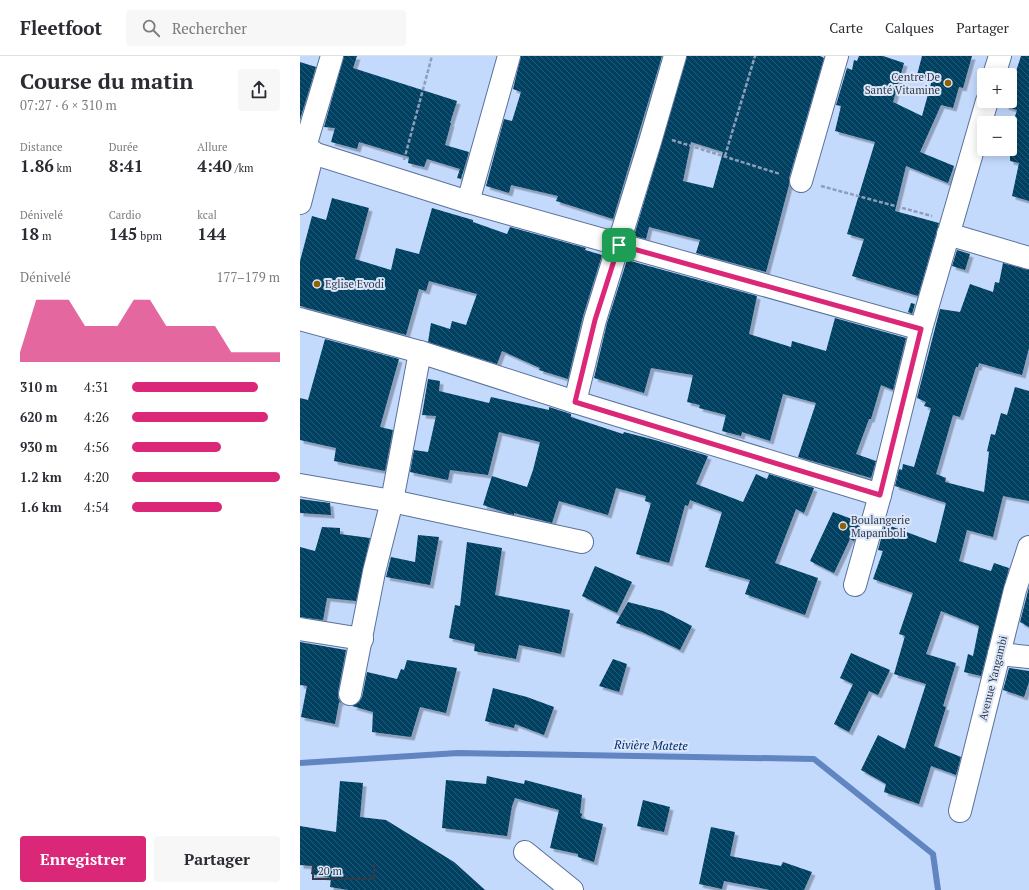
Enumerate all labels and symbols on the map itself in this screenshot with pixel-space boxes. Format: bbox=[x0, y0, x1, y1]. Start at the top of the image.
place label: Centre De Santé Vitamine bbox=[865, 70, 940, 97]
marker: Centre De Santé Vitamine bbox=[943, 78, 953, 88]
pin bbox=[602, 228, 636, 262]
place label: Eglise Evodi bbox=[325, 277, 384, 291]
marker: Eglise Evodi bbox=[312, 279, 322, 289]
place label: Boulangerie Mapamboli bbox=[851, 513, 910, 540]
marker: Boulangerie Mapamboli bbox=[838, 521, 848, 531]
street label: Avenue Yangambi bbox=[976, 634, 1010, 722]
water label: Rivière Matete bbox=[613, 737, 688, 753]
scale bar bbox=[312, 862, 375, 881]

